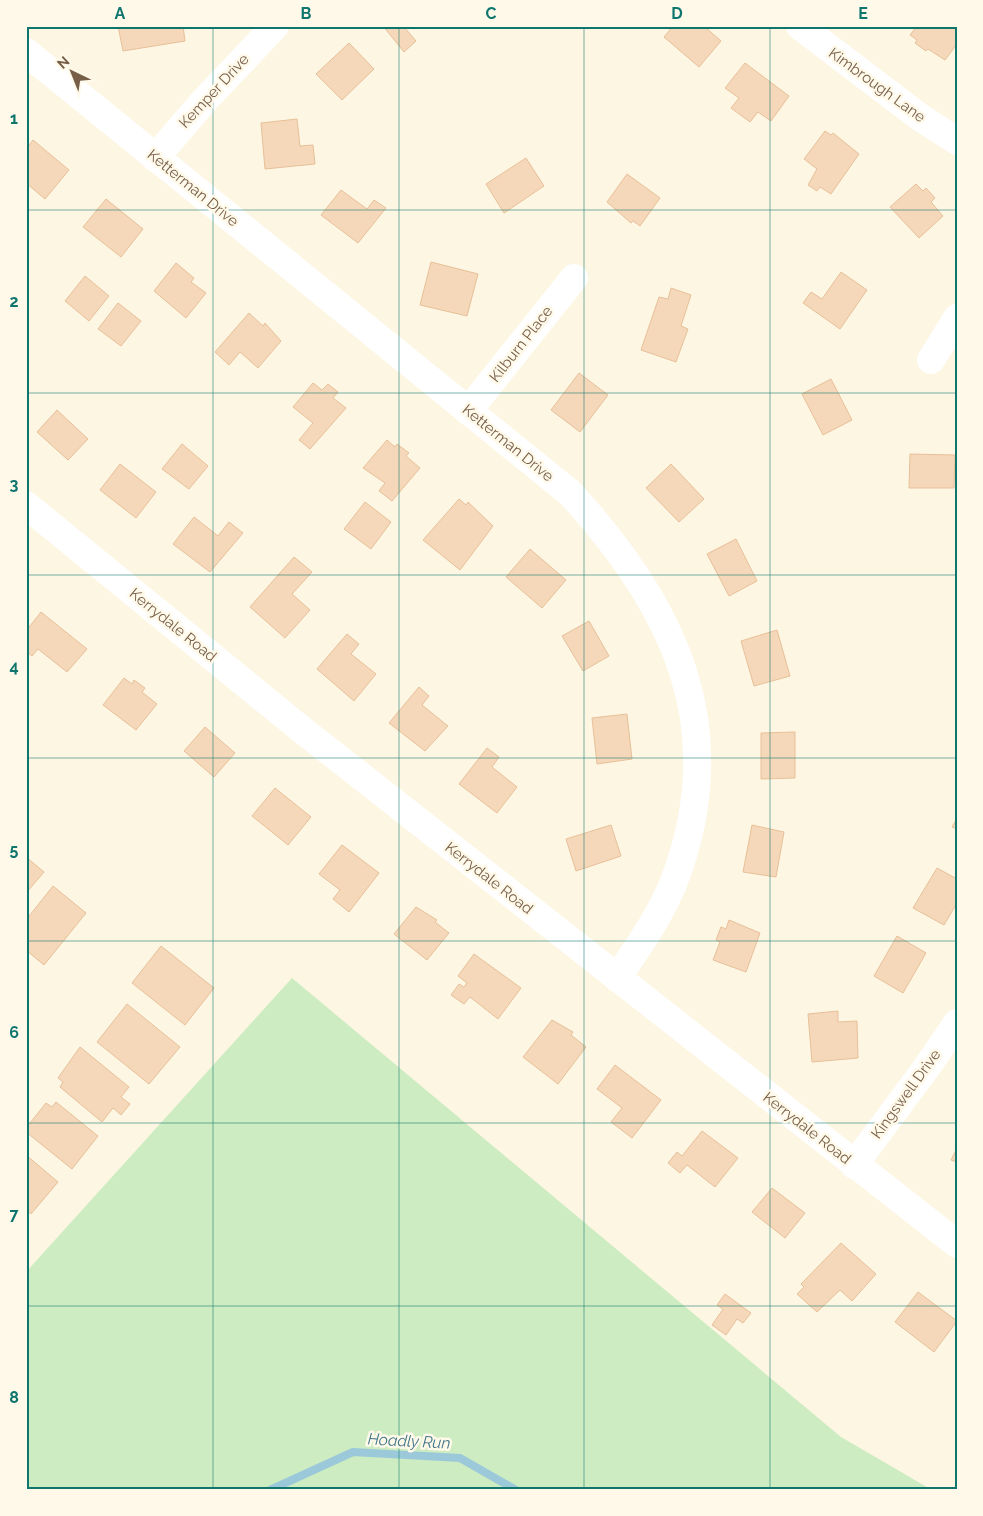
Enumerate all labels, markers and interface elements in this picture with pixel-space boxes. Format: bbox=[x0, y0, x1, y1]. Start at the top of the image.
text: A bbox=[115, 4, 126, 23]
text: B bbox=[301, 4, 312, 23]
text: C bbox=[486, 4, 497, 23]
text: D bbox=[671, 4, 683, 23]
text: E bbox=[858, 4, 868, 23]
street label: Kimbrough Lane bbox=[825, 44, 929, 126]
north arrow bbox=[48, 48, 98, 98]
street label: Kemper Drive bbox=[175, 50, 253, 132]
text: N bbox=[54, 53, 72, 72]
text: 1 bbox=[10, 109, 18, 128]
street label: Ketterman Drive bbox=[144, 146, 242, 230]
text: 2 bbox=[9, 292, 19, 311]
street label: Kilburn Place bbox=[486, 302, 556, 386]
street label: Ketterman Drive bbox=[459, 401, 557, 485]
text: 3 bbox=[10, 475, 19, 494]
street label: Kerrydale Road bbox=[126, 584, 220, 666]
text: 4 bbox=[9, 657, 19, 676]
street label: Kerrydale Road bbox=[441, 838, 537, 918]
text: 5 bbox=[10, 840, 19, 859]
text: 6 bbox=[9, 1023, 19, 1042]
street label: Kingswell Drive bbox=[868, 1046, 945, 1142]
street label: Kerrydale Road bbox=[759, 1088, 855, 1168]
text: 7 bbox=[10, 1205, 19, 1224]
text: 8 bbox=[9, 1388, 19, 1407]
water label: Hoadly Run bbox=[367, 1429, 451, 1453]

